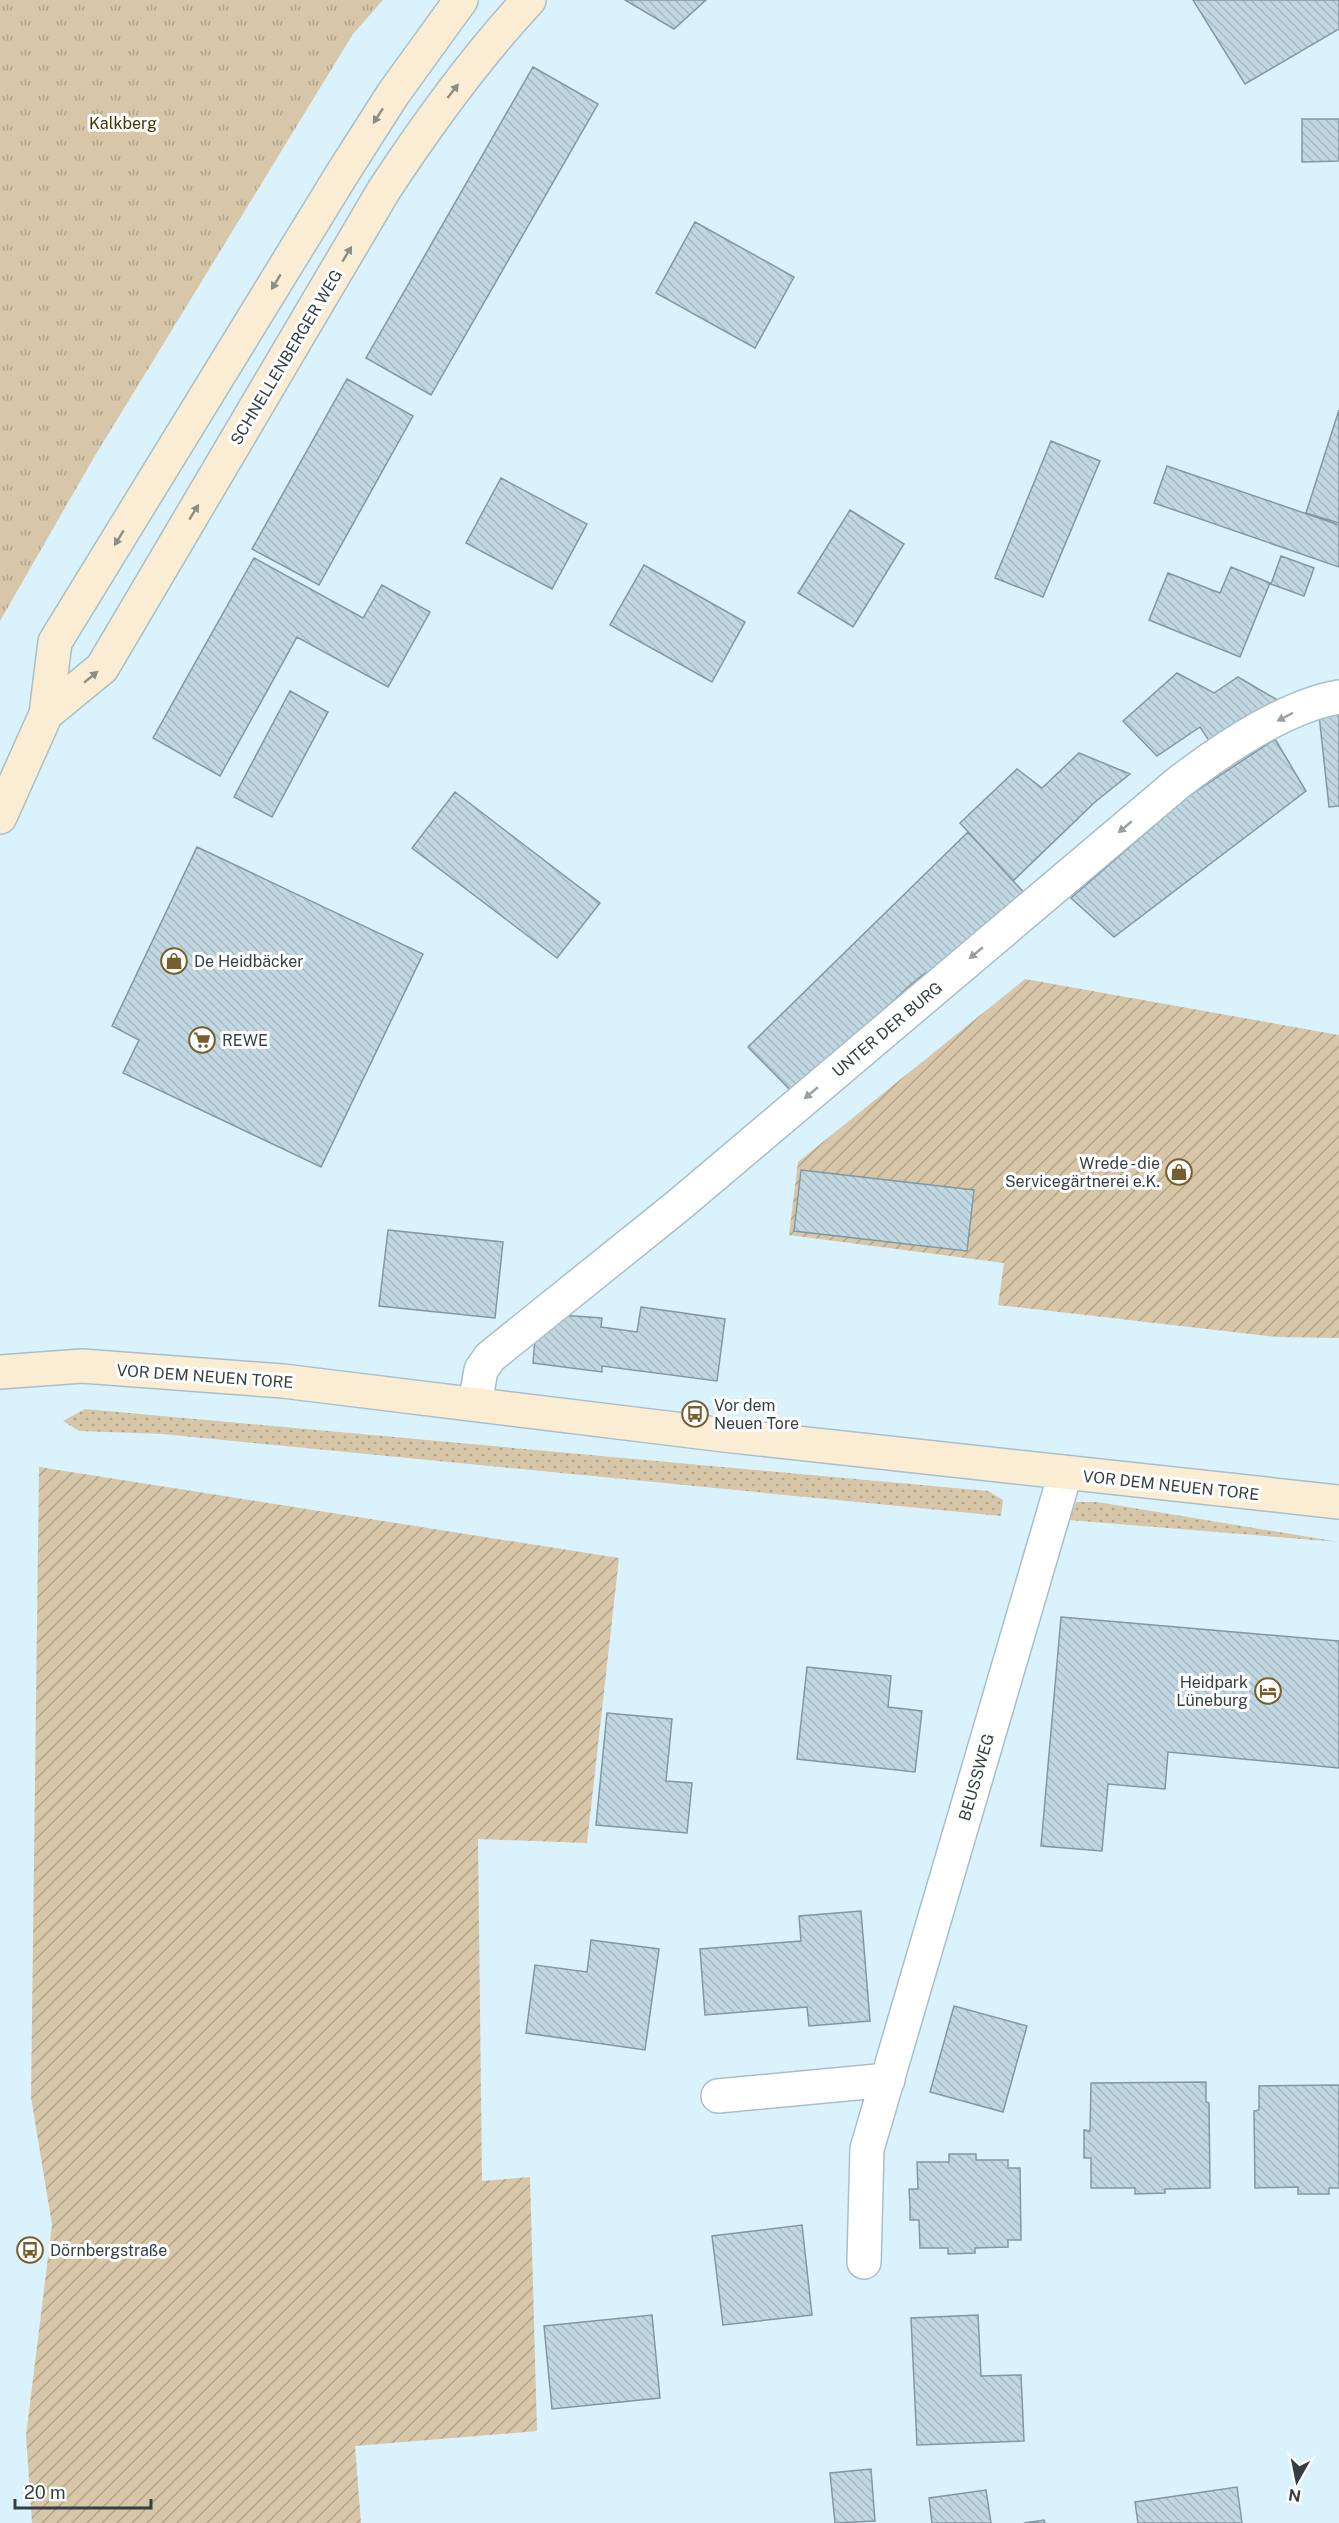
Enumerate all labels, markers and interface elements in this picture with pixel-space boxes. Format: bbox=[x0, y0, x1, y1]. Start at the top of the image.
one-way arrow bbox=[446, 83, 458, 98]
one-way arrow bbox=[373, 108, 384, 124]
park label: Kalkberg bbox=[89, 114, 157, 133]
one-way arrow bbox=[341, 246, 352, 262]
street label: SCHNELLENBERGER WEG bbox=[227, 266, 346, 448]
one-way arrow bbox=[270, 274, 281, 290]
one-way arrow bbox=[189, 503, 199, 520]
one-way arrow bbox=[114, 530, 125, 546]
one-way arrow bbox=[83, 670, 99, 683]
one-way arrow bbox=[1276, 712, 1293, 722]
one-way arrow bbox=[1117, 821, 1133, 834]
shop icon: De Heidbäcker bbox=[159, 946, 189, 976]
one-way arrow bbox=[968, 947, 984, 960]
place label: De Heidbäcker bbox=[194, 952, 304, 971]
street label: UNTER DER BURG bbox=[828, 978, 946, 1081]
supermarket icon: REWE bbox=[187, 1025, 217, 1055]
place label: REWE bbox=[222, 1031, 268, 1050]
one-way arrow bbox=[804, 1086, 819, 1099]
place label: Wrede - die Servicegärtnerei e.K. bbox=[1005, 1154, 1160, 1191]
shop icon: Wrede - die Servicegärtnerei e.K. bbox=[1164, 1157, 1194, 1187]
street label: VOR DEM NEUEN TORE bbox=[116, 1361, 294, 1392]
place label: Vor dem Neuen Tore bbox=[714, 1396, 799, 1433]
bus stop icon: Vor dem Neuen Tore bbox=[680, 1399, 710, 1429]
street label: VOR DEM NEUEN TORE bbox=[1082, 1467, 1260, 1504]
place label: Heidpark Lüneburg bbox=[1176, 1673, 1248, 1710]
hotel icon: Heidpark Lüneburg bbox=[1253, 1676, 1283, 1706]
street label: BEUSSWEG bbox=[955, 1731, 998, 1823]
bus stop icon: Dörnbergstraße bbox=[15, 2235, 45, 2265]
place label: Dörnbergstraße bbox=[50, 2241, 167, 2260]
north arrow bbox=[1267, 2451, 1327, 2511]
scale bar bbox=[15, 2472, 152, 2510]
text: 20 m bbox=[24, 2482, 66, 2503]
text: N bbox=[1287, 2485, 1302, 2506]

